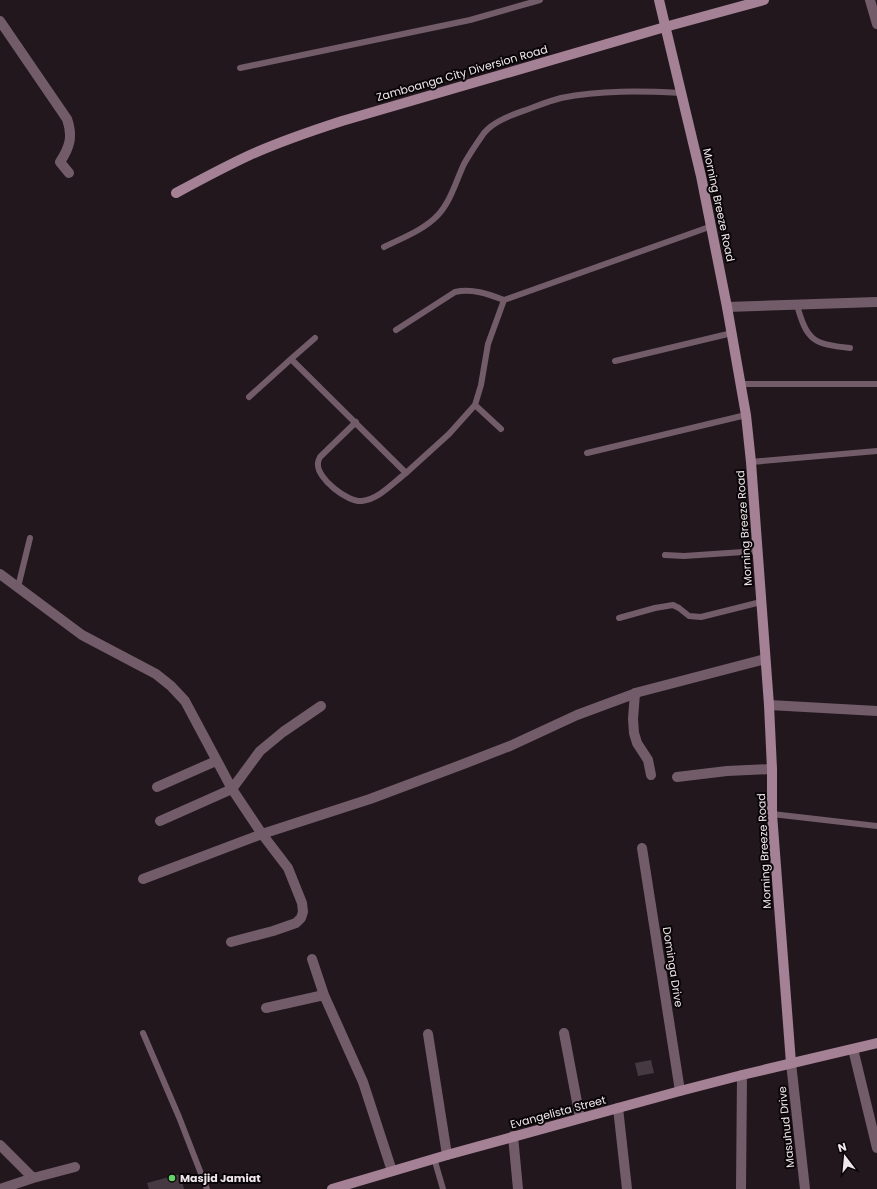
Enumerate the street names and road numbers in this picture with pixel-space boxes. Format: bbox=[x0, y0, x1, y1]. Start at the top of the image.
street label: Zamboanga City Diversion Road bbox=[375, 41, 549, 105]
street label: Morning Breeze Road bbox=[699, 147, 739, 263]
street label: Morning Breeze Road bbox=[732, 470, 756, 586]
street label: Morning Breeze Road bbox=[753, 793, 775, 909]
street label: Dominga Drive bbox=[659, 926, 687, 1009]
street label: Masuhud Drive bbox=[774, 1085, 798, 1168]
street label: Evangelista Street bbox=[508, 1092, 608, 1132]

